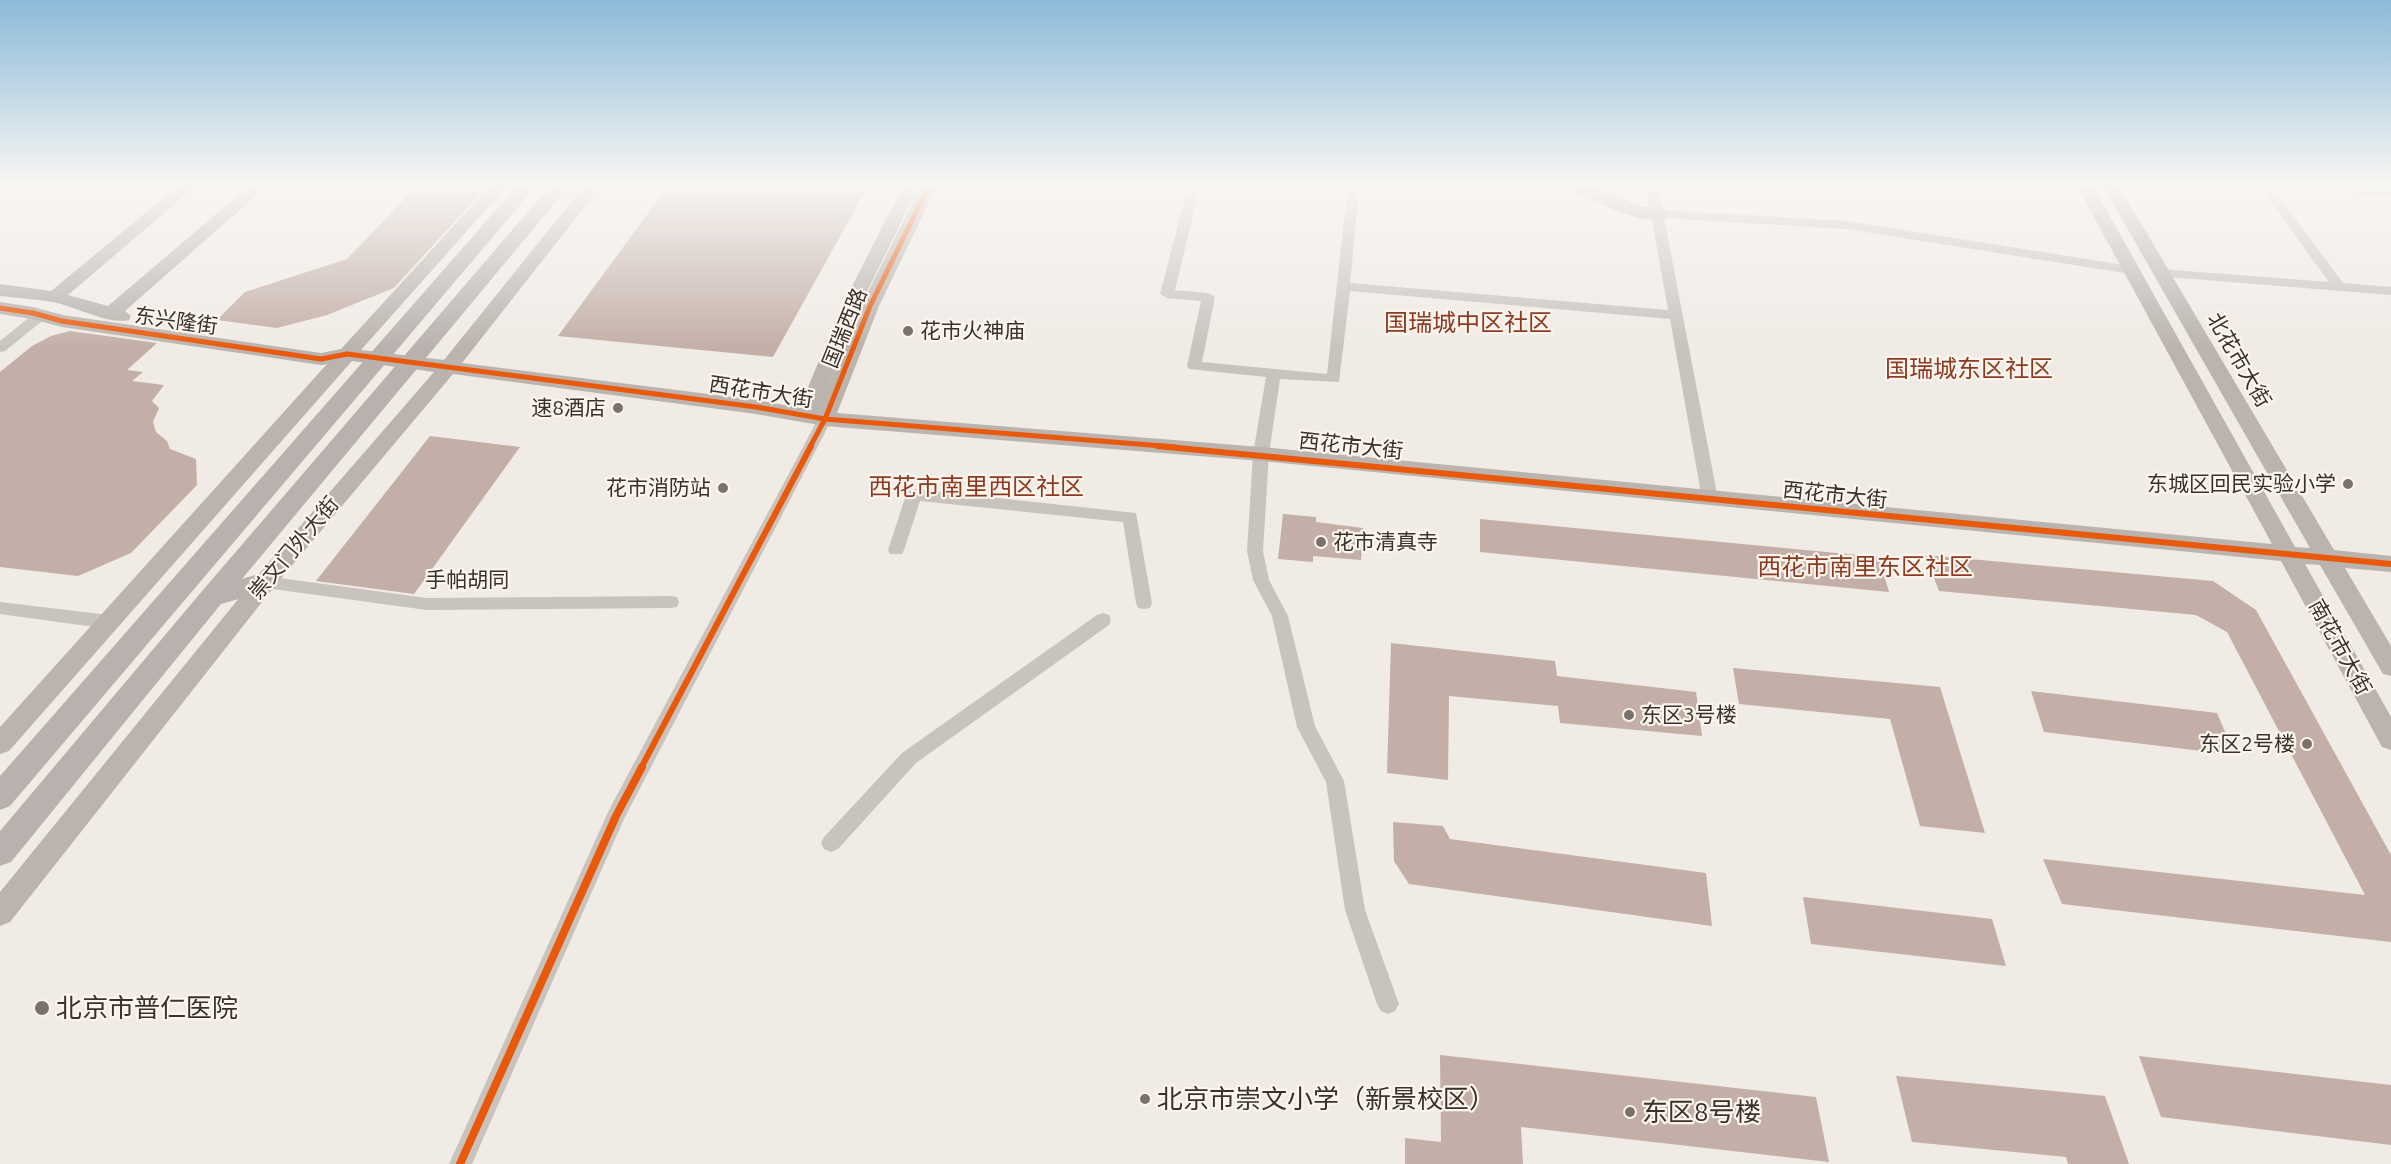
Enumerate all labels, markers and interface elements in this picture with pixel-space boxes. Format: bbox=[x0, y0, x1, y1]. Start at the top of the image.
street label: 国瑞西路 bbox=[818, 284, 872, 372]
street label: 东兴隆街 bbox=[133, 303, 219, 339]
street label: 北花市大街 bbox=[2202, 308, 2276, 412]
district label: 国瑞城中区社区 bbox=[1384, 309, 1552, 337]
place label: 花市火神庙 bbox=[920, 318, 1025, 344]
marker: 花市火神庙 bbox=[901, 324, 915, 338]
district label: 国瑞城东区社区 bbox=[1885, 355, 2053, 383]
street label: 西花市大街 bbox=[707, 371, 815, 413]
place label: 速8酒店 bbox=[531, 395, 606, 421]
marker: 速8酒店 bbox=[611, 401, 625, 415]
street label: 西花市大街 bbox=[1297, 428, 1405, 464]
place label: 东城区回民实验小学 bbox=[2147, 471, 2336, 497]
district label: 西花市南里西区社区 bbox=[868, 473, 1084, 501]
place label: 花市消防站 bbox=[606, 475, 711, 501]
street label: 西花市大街 bbox=[1781, 477, 1889, 513]
marker: 东城区回民实验小学 bbox=[2341, 477, 2355, 491]
marker: 花市消防站 bbox=[716, 481, 730, 495]
street label: 崇文门外大街 bbox=[244, 492, 344, 604]
place label: 花市清真寺 bbox=[1333, 529, 1438, 555]
marker: 花市清真寺 bbox=[1314, 535, 1328, 549]
district label: 西花市南里东区社区 bbox=[1757, 553, 1973, 581]
street label: 手帕胡同 bbox=[425, 567, 509, 593]
street label: 南花市大街 bbox=[2304, 595, 2376, 699]
place label: 东区3号楼 bbox=[1641, 702, 1737, 728]
marker: 东区3号楼 bbox=[1622, 708, 1636, 722]
place label: 东区2号楼 bbox=[2199, 731, 2295, 757]
marker: 东区2号楼 bbox=[2300, 737, 2314, 751]
place label: 北京市普仁医院 bbox=[56, 992, 238, 1024]
marker: 北京市普仁医院 bbox=[33, 999, 51, 1017]
place label: 北京市崇文小学（新景校区） bbox=[1157, 1083, 1495, 1115]
marker: 北京市崇文小学（新景校区） bbox=[1138, 1092, 1152, 1106]
place label: 东区8号楼 bbox=[1642, 1096, 1761, 1128]
marker: 东区8号楼 bbox=[1623, 1105, 1637, 1119]

